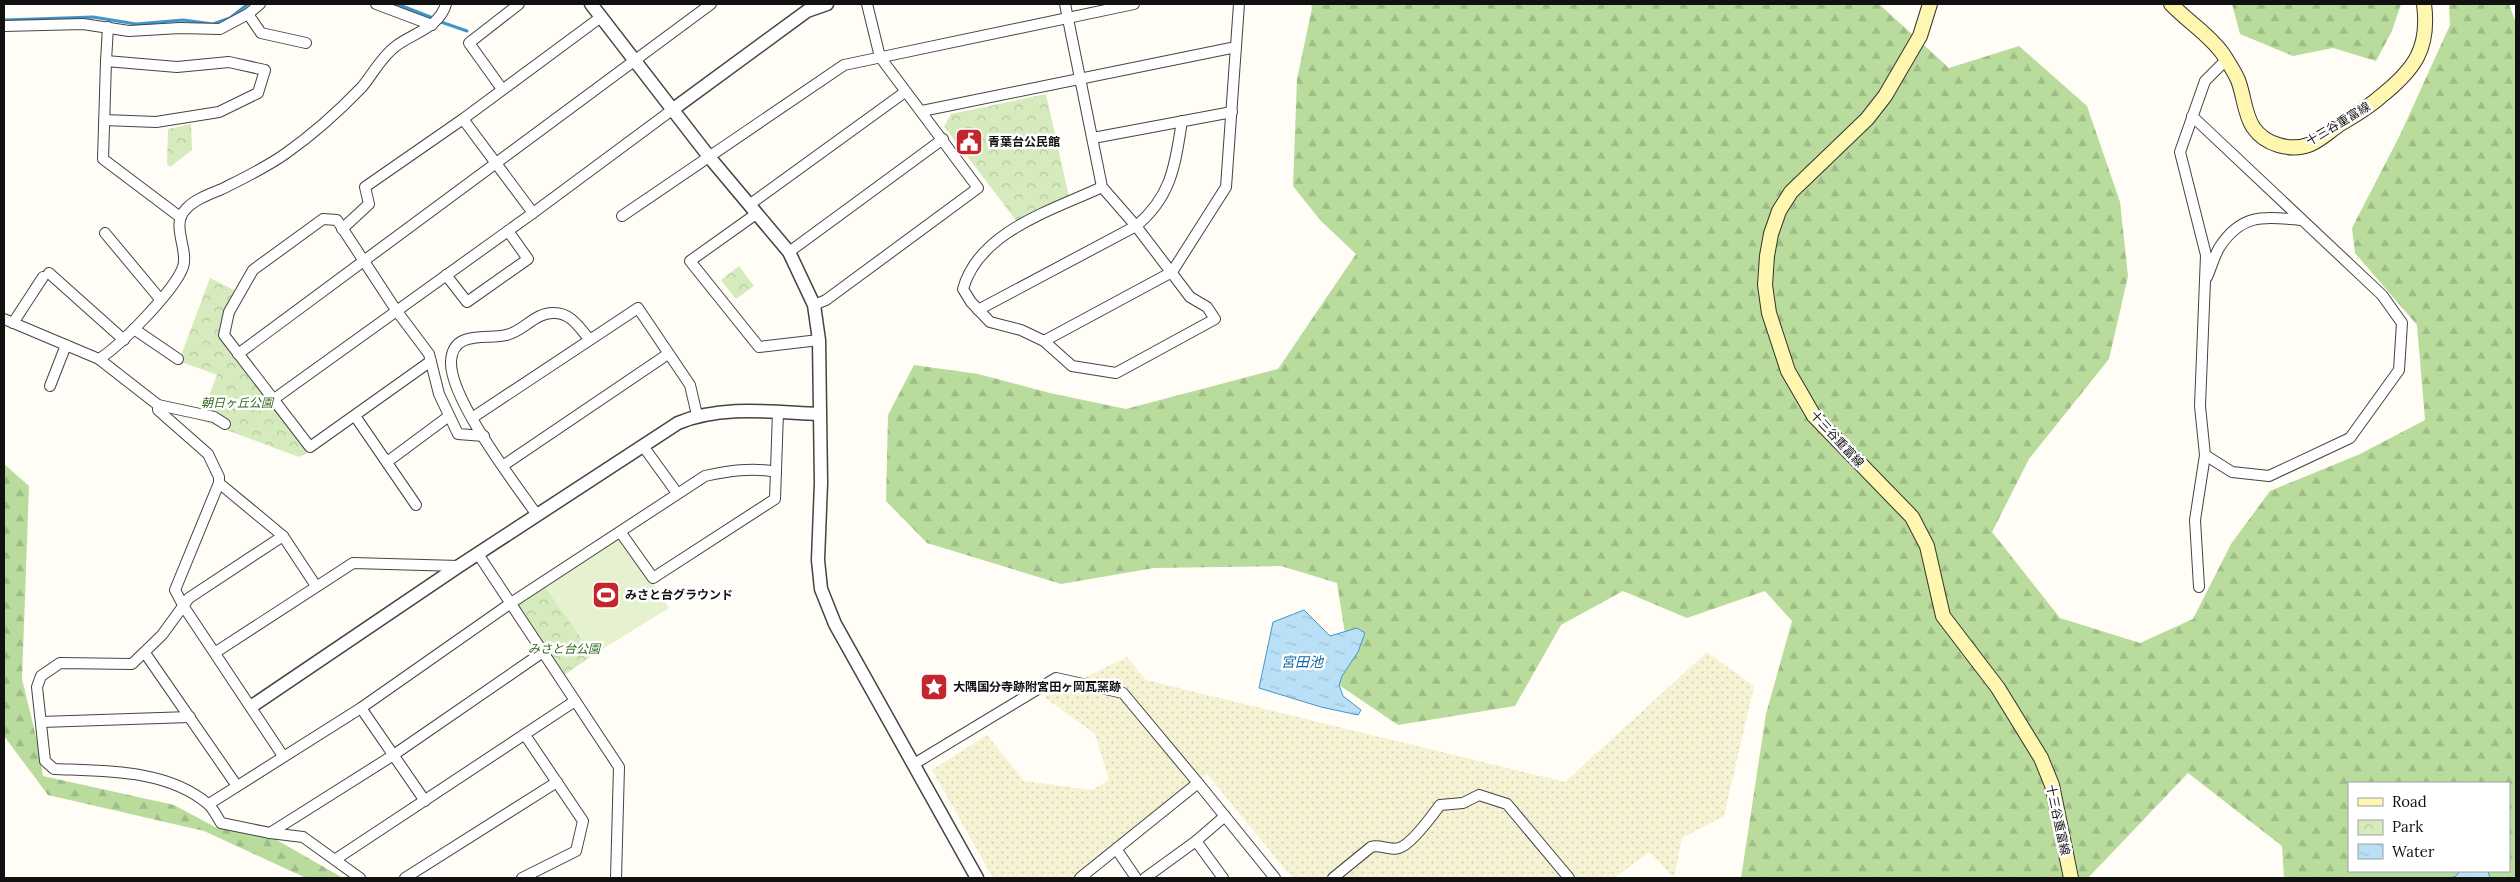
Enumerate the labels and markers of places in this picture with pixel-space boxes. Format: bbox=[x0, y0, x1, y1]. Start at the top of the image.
public building icon: 青葉台公民館 bbox=[954, 127, 984, 157]
place label: 青葉台公民館 bbox=[988, 134, 1060, 149]
sports icon: みさと台グラウンド bbox=[591, 580, 621, 610]
place label: みさと台グラウンド bbox=[625, 587, 733, 602]
place icon: 大隅国分寺跡附宮田ヶ岡瓦窯跡 bbox=[919, 672, 949, 702]
place label: 大隅国分寺跡附宮田ヶ岡瓦窯跡 bbox=[953, 679, 1121, 694]

